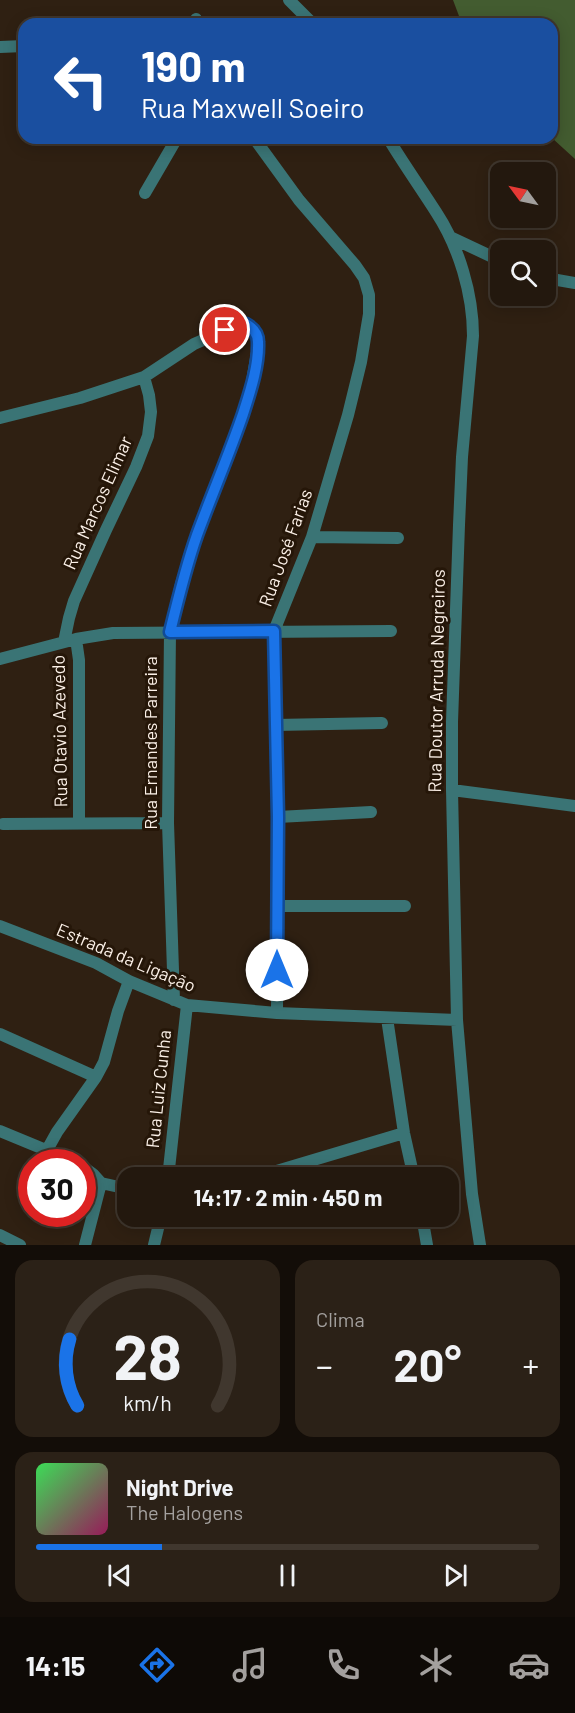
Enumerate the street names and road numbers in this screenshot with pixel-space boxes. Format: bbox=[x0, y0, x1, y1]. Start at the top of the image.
street label: Rua Marcos Elimar bbox=[58, 432, 137, 573]
street label: Rua José Farias bbox=[254, 486, 316, 609]
street label: Rua Doutor Arruda Negreiros bbox=[423, 569, 449, 793]
street label: Rua Otavio Azevedo bbox=[47, 655, 71, 808]
street label: Rua Ernandes Parreira bbox=[139, 656, 161, 830]
street label: Estrada da Ligação bbox=[54, 918, 199, 996]
street label: Rua Luiz Cunha bbox=[141, 1029, 175, 1149]

